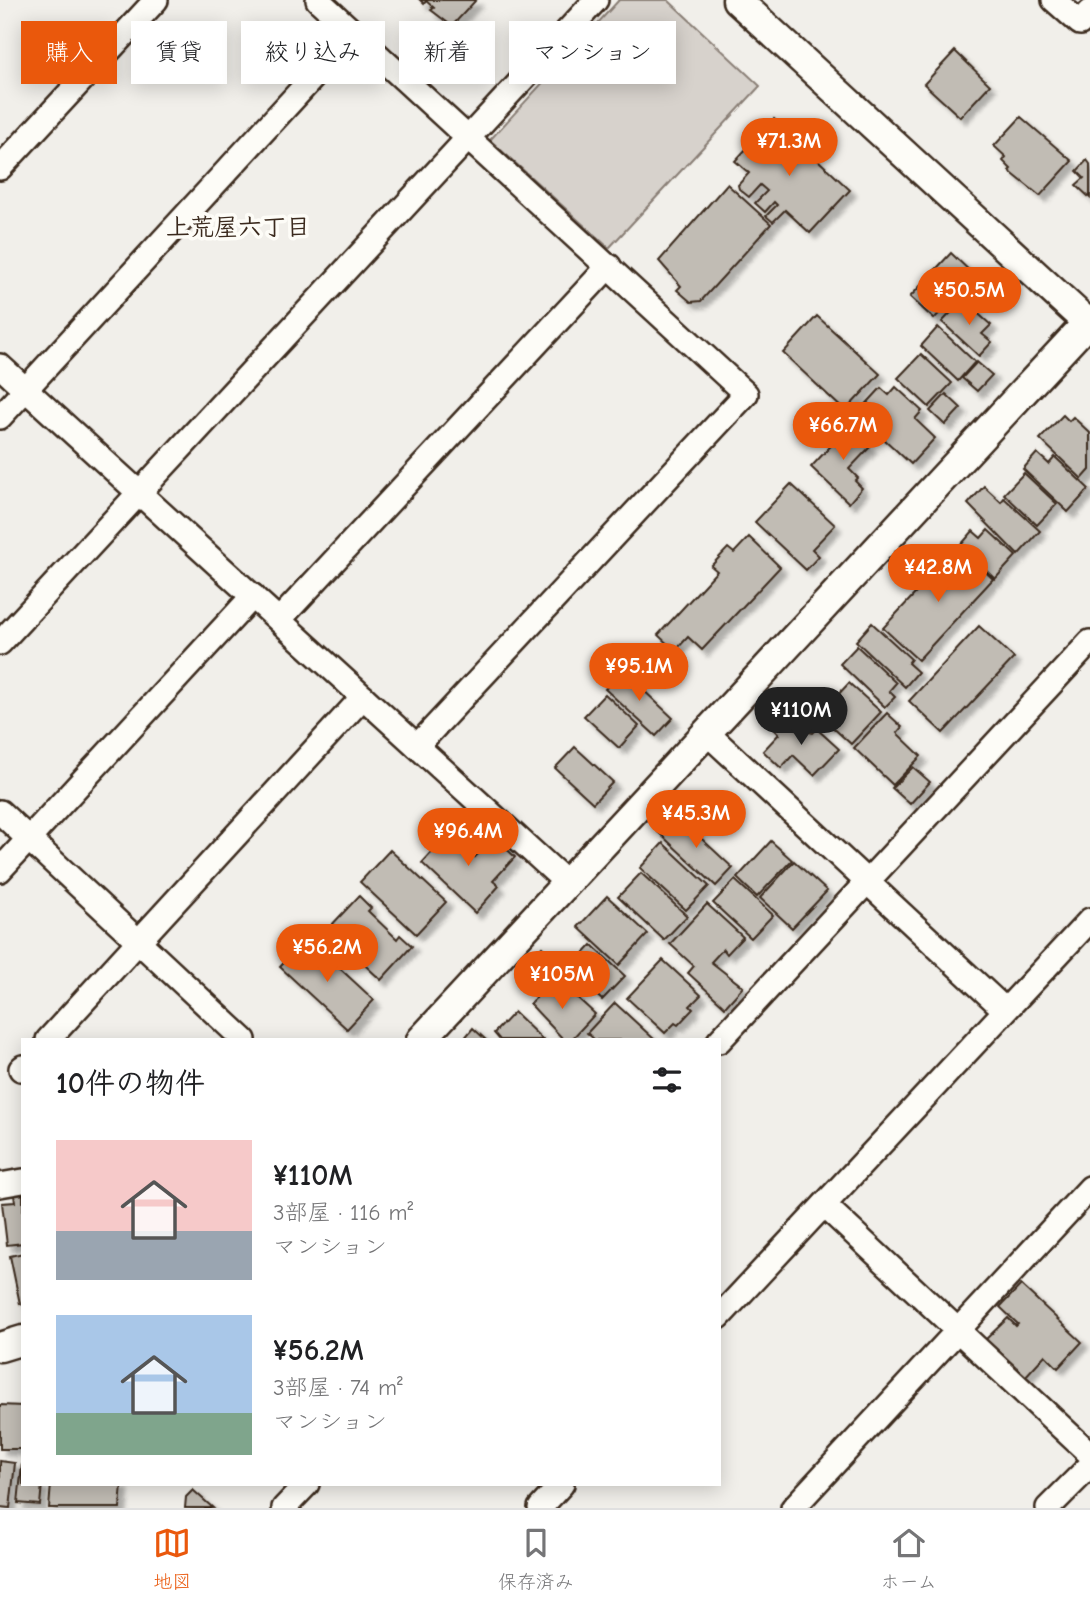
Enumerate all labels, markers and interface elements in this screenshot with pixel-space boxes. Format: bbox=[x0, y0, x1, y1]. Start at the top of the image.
chip: 購入 bbox=[21, 21, 117, 84]
chip: 賃貸 bbox=[131, 21, 227, 84]
chip: 絞り込み bbox=[241, 21, 385, 84]
chip: 新着 bbox=[399, 21, 495, 84]
chip: マンション bbox=[509, 21, 676, 84]
pin: ¥71.3M bbox=[732, 118, 846, 178]
text: ¥71.3M bbox=[757, 127, 821, 154]
district label: 上荒屋六丁目 bbox=[166, 213, 310, 241]
pin: ¥50.5M bbox=[912, 268, 1026, 327]
text: ¥50.5M bbox=[933, 276, 1005, 303]
pin: ¥66.7M bbox=[786, 402, 900, 462]
text: ¥66.7M bbox=[809, 411, 877, 438]
pin: ¥42.8M bbox=[881, 544, 995, 604]
text: ¥42.8M bbox=[904, 553, 972, 580]
pin: ¥95.1M bbox=[582, 644, 696, 703]
text: ¥95.1M bbox=[605, 652, 673, 679]
pin: ¥110M bbox=[752, 688, 850, 747]
text: ¥110M bbox=[770, 696, 832, 723]
pin: ¥45.3M bbox=[639, 790, 753, 850]
text: ¥45.3M bbox=[662, 799, 730, 826]
pin: ¥96.4M bbox=[411, 808, 525, 868]
text: ¥96.4M bbox=[434, 817, 502, 844]
pin: ¥56.2M bbox=[270, 925, 384, 984]
text: ¥56.2M bbox=[292, 933, 362, 960]
pin: ¥105M bbox=[513, 951, 611, 1011]
text: ¥105M bbox=[530, 960, 594, 987]
icon: filters bbox=[648, 1061, 686, 1099]
text: 10件の物件 bbox=[56, 1066, 205, 1101]
text: ¥110M bbox=[273, 1158, 353, 1193]
icon: home bbox=[112, 1168, 196, 1252]
text: 3部屋 · 116 m² bbox=[273, 1199, 413, 1226]
text: マンション bbox=[273, 1233, 387, 1260]
text: ¥56.2M bbox=[273, 1333, 364, 1368]
icon: home bbox=[112, 1343, 196, 1427]
text: 3部屋 · 74 m² bbox=[273, 1374, 403, 1401]
text: マンション bbox=[273, 1408, 387, 1435]
tab: 地図 bbox=[153, 1524, 191, 1593]
tab: 保存済み bbox=[498, 1524, 574, 1593]
tab: ホーム bbox=[880, 1524, 937, 1593]

